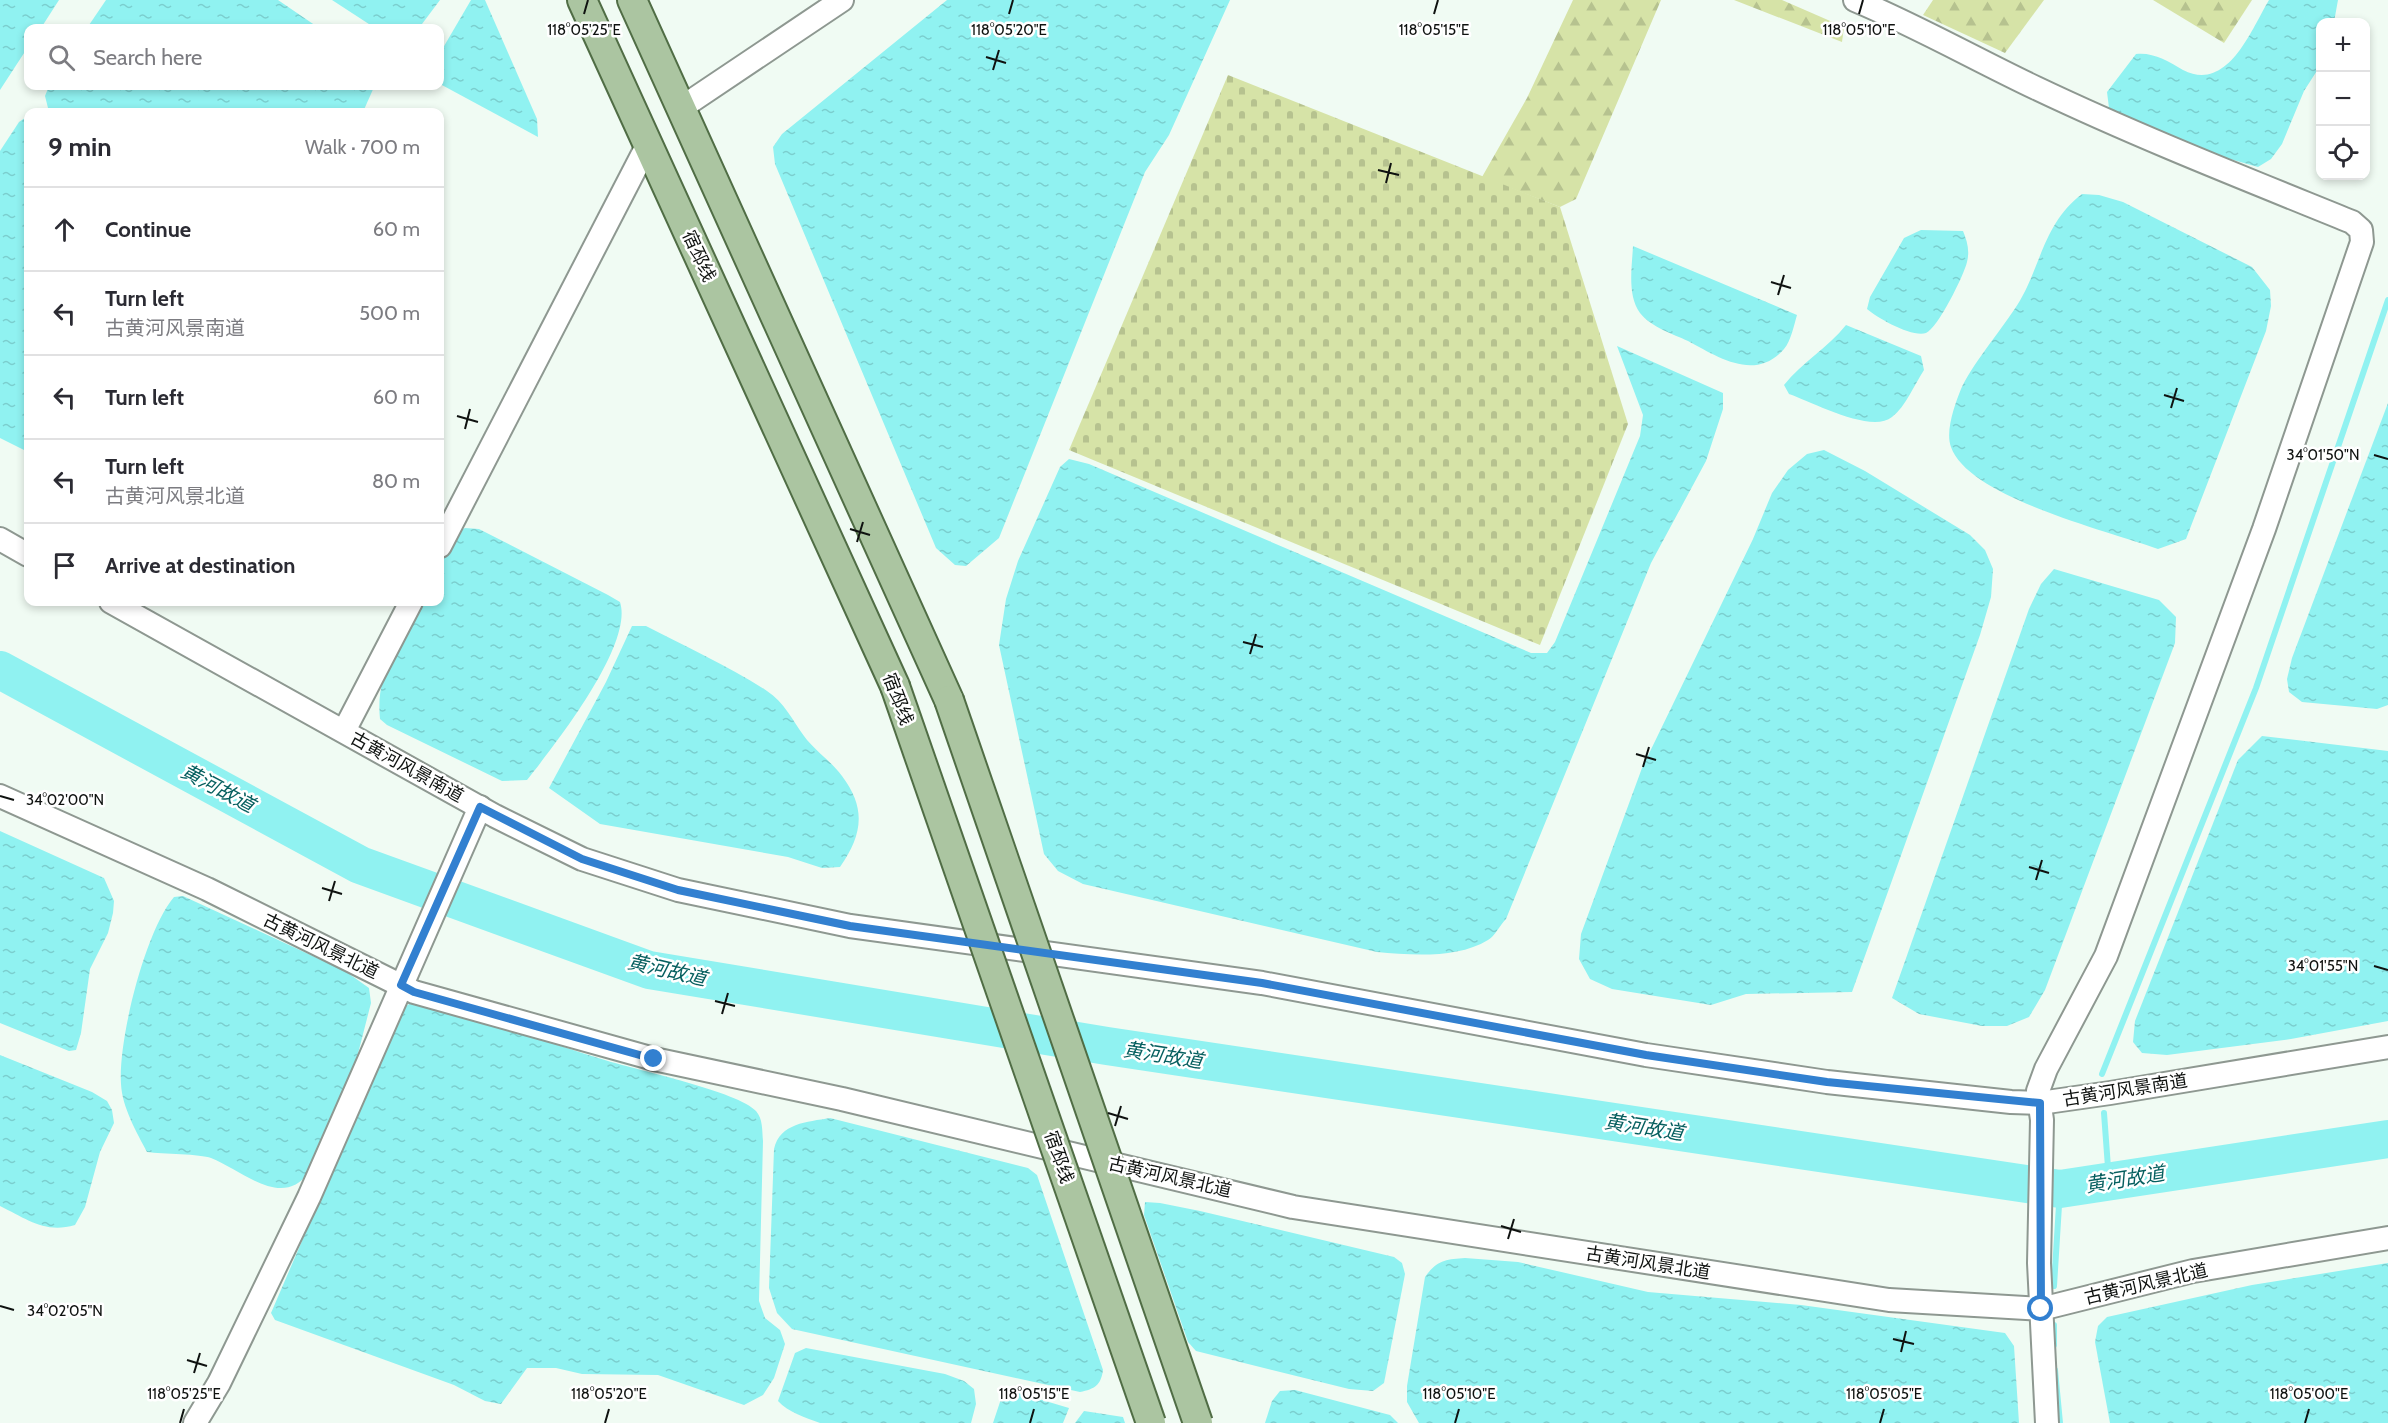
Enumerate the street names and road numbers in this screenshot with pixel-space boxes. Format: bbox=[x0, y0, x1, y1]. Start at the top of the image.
street label: 宿邳线 bbox=[678, 227, 720, 285]
street label: 宿邳线 bbox=[878, 670, 918, 728]
street label: 古黄河风景南道 bbox=[347, 727, 467, 807]
street label: 古黄河风景北道 bbox=[260, 908, 382, 984]
street label: 古黄河风景南道 bbox=[2061, 1069, 2189, 1111]
street label: 宿邳线 bbox=[1040, 1128, 1078, 1186]
street label: 古黄河风景北道 bbox=[1106, 1152, 1234, 1202]
street label: 古黄河风景北道 bbox=[1584, 1242, 1712, 1284]
street label: 古黄河风景北道 bbox=[2082, 1259, 2210, 1309]

